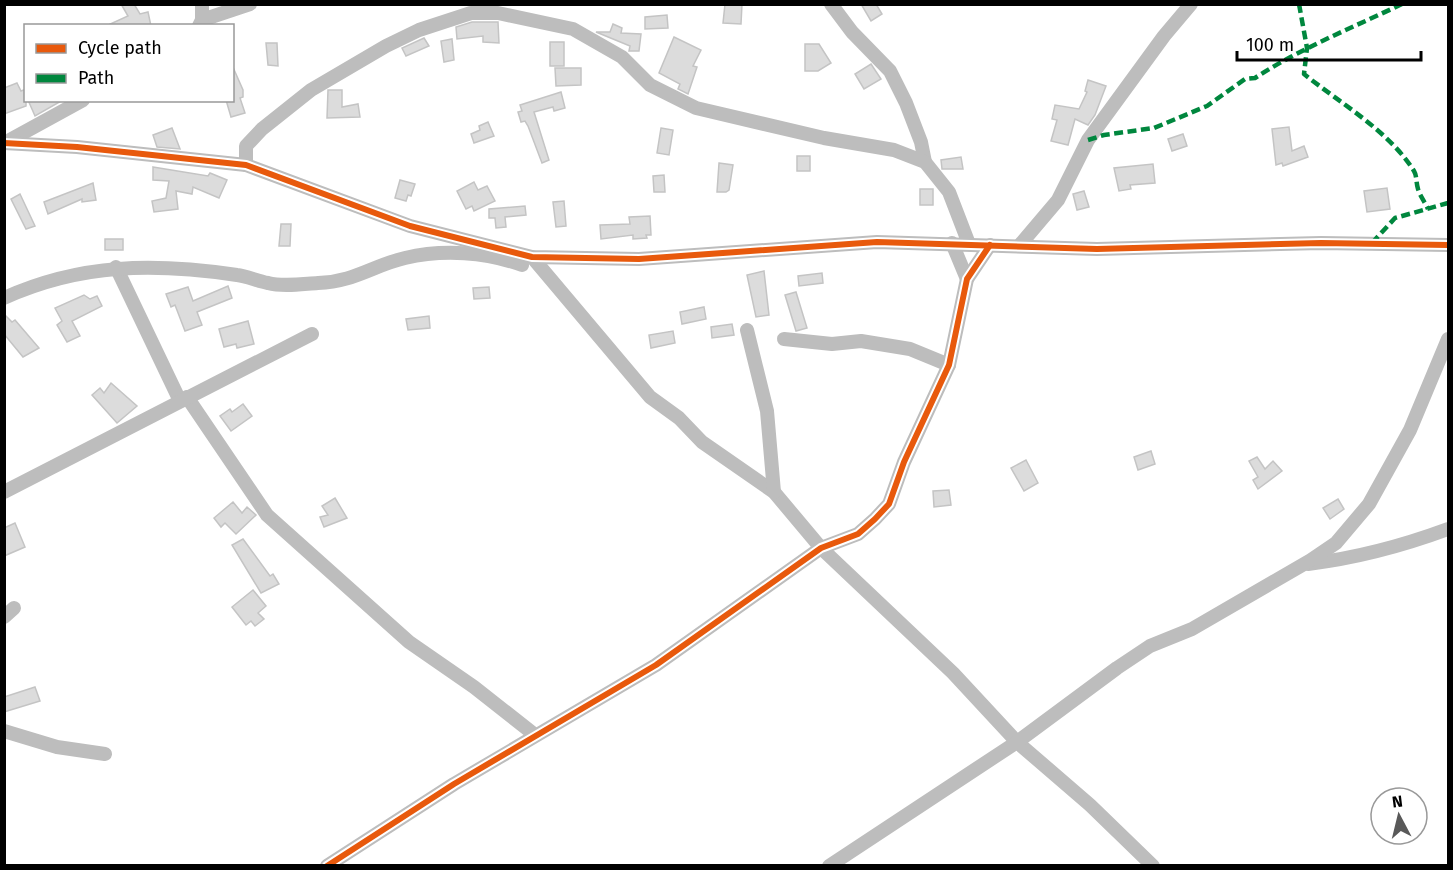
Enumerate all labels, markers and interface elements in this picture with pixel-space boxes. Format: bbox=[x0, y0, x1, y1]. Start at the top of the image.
legend bbox=[24, 24, 234, 102]
scale bar bbox=[1237, 24, 1422, 62]
text: 100 m bbox=[1246, 34, 1294, 56]
text: Cycle path bbox=[78, 37, 162, 59]
text: Path bbox=[78, 67, 114, 89]
north arrow bbox=[1369, 786, 1429, 846]
text: N bbox=[1391, 792, 1404, 812]

